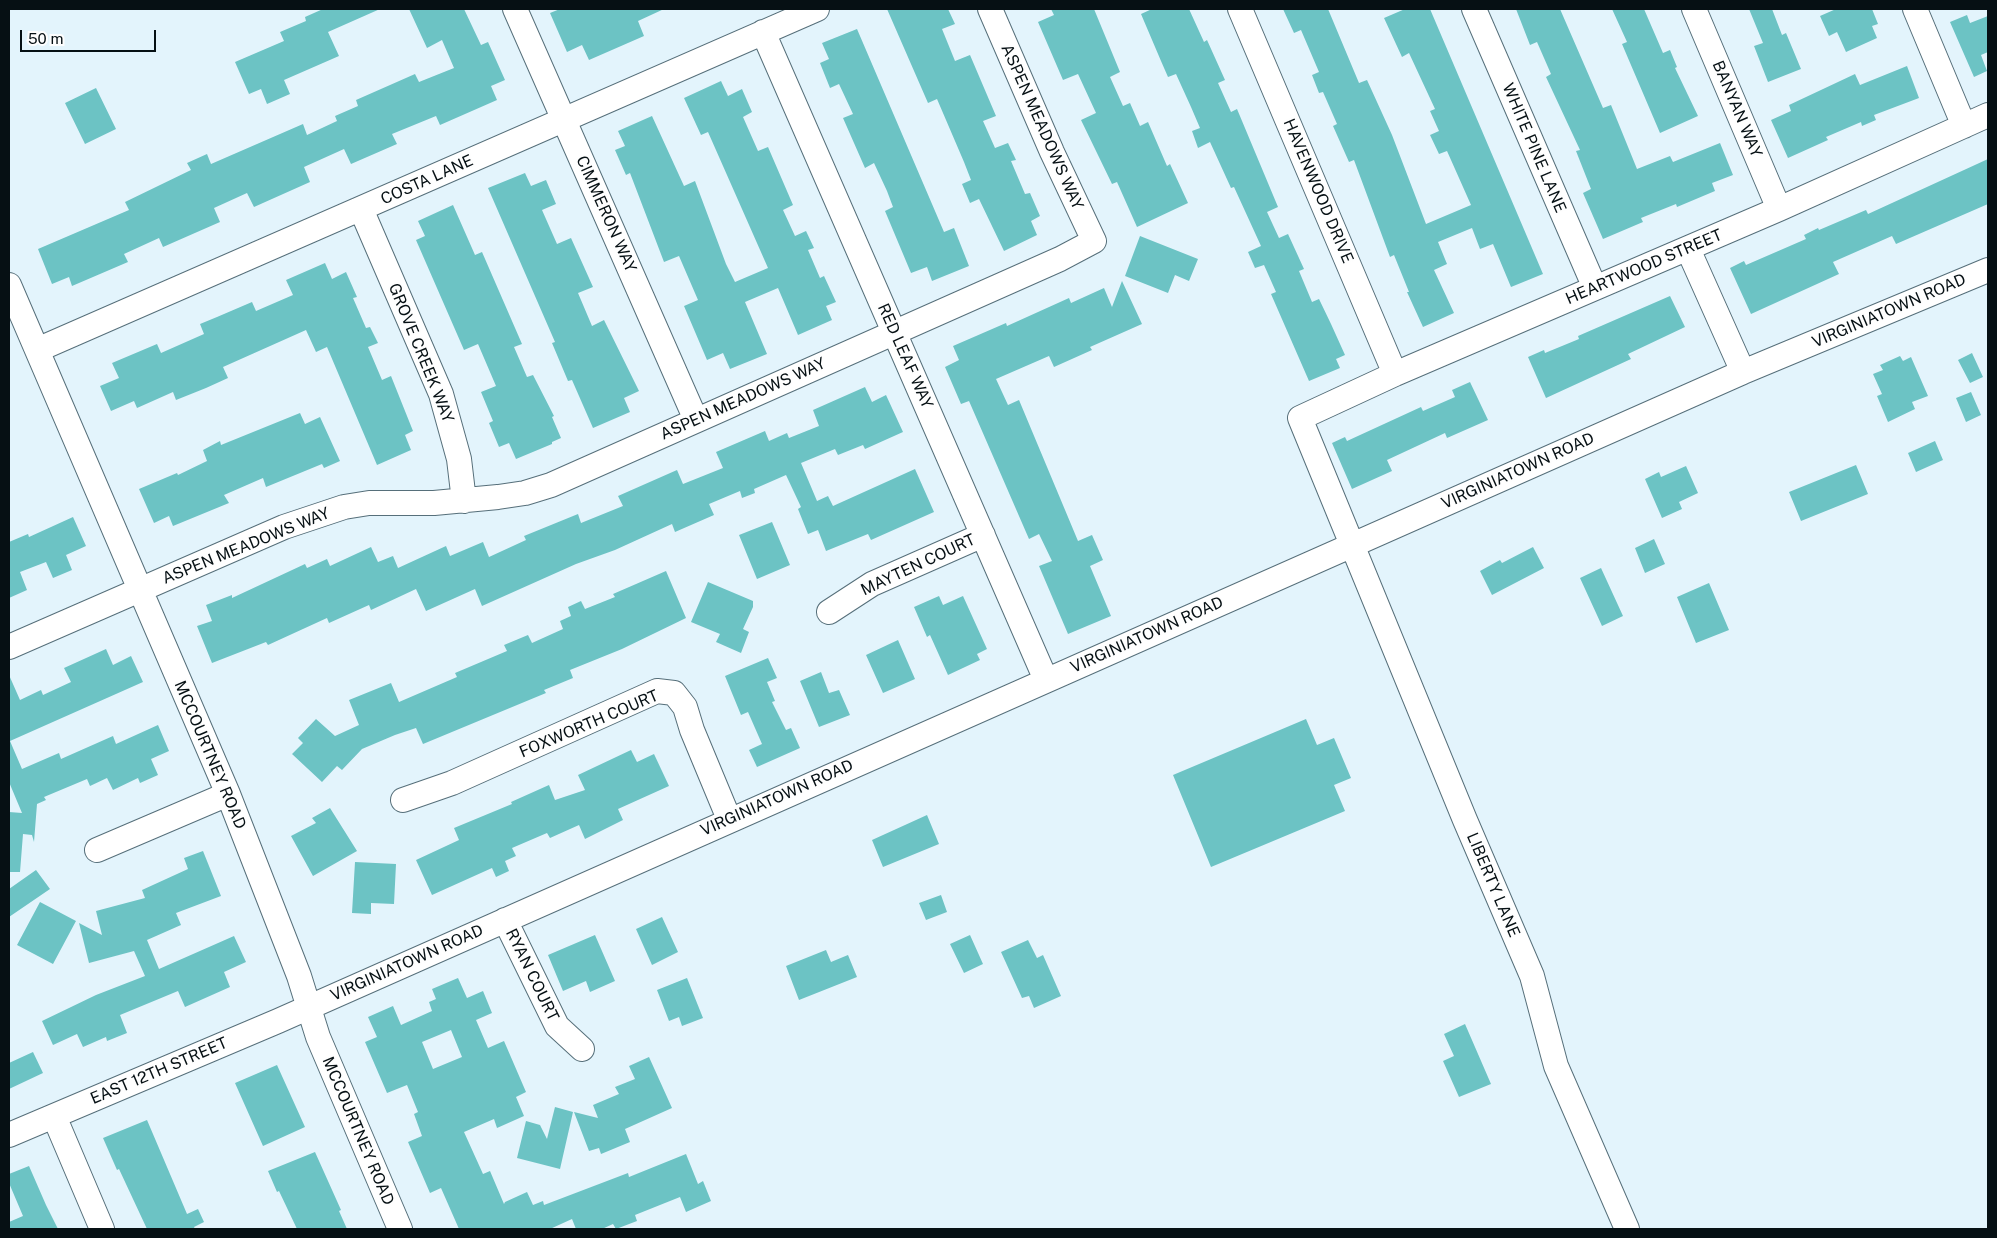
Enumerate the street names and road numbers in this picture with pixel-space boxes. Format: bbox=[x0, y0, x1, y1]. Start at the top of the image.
street label: ASPEN MEADOWS WAY bbox=[997, 41, 1087, 213]
street label: BANYAN WAY bbox=[1708, 58, 1766, 160]
street label: WHITE PINE LANE bbox=[1498, 80, 1570, 216]
street label: HAVENWOOD DRIVE bbox=[1279, 116, 1357, 266]
street label: COSTA LANE bbox=[378, 151, 476, 209]
street label: CIMMERON WAY bbox=[572, 153, 640, 275]
street label: HEARTWOOD STREET bbox=[1563, 225, 1725, 309]
street label: VIRGINIATOWN ROAD bbox=[1809, 270, 1969, 352]
street label: GROVE CREEK WAY bbox=[384, 281, 458, 425]
street label: RED LEAF WAY bbox=[873, 300, 937, 412]
street label: ASPEN MEADOWS WAY bbox=[657, 354, 829, 444]
street label: VIRGINIATOWN ROAD bbox=[1439, 429, 1597, 513]
street label: ASPEN MEADOWS WAY bbox=[159, 504, 333, 588]
street label: MAYTEN COURT bbox=[858, 530, 978, 600]
street label: VIRGINIATOWN ROAD bbox=[1068, 593, 1226, 677]
street label: MCCOURTNEY ROAD bbox=[170, 678, 250, 832]
street label: FOXWORTH COURT bbox=[517, 686, 661, 762]
street label: VIRGINIATOWN ROAD bbox=[698, 756, 856, 840]
street label: LIBERTY LANE bbox=[1462, 830, 1524, 940]
street label: VIRGINIATOWN ROAD bbox=[328, 921, 486, 1005]
street label: RYAN COURT bbox=[501, 926, 563, 1024]
street label: EAST 12TH STREET bbox=[88, 1033, 230, 1109]
street label: MCCOURTNEY ROAD bbox=[318, 1054, 398, 1208]

